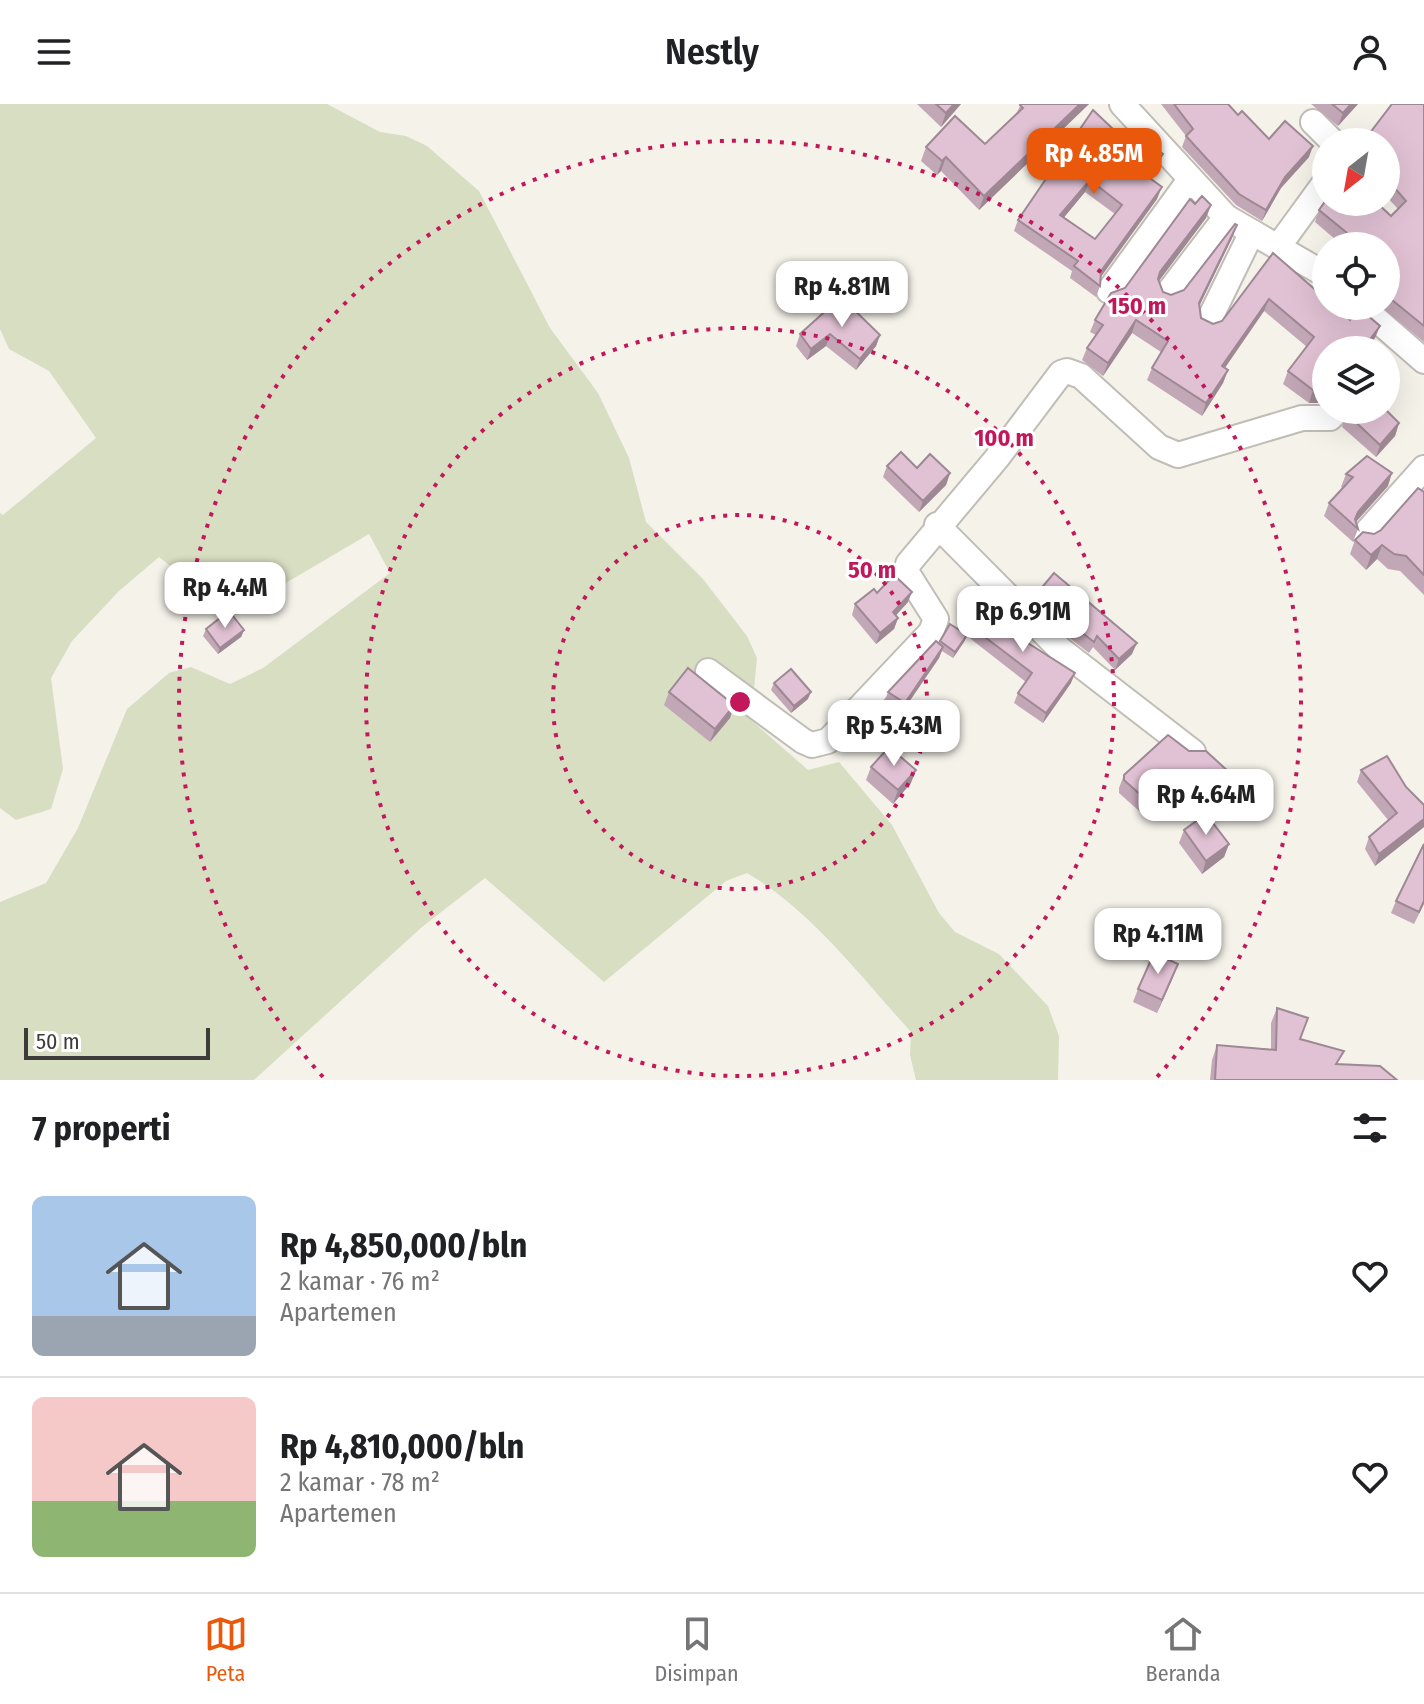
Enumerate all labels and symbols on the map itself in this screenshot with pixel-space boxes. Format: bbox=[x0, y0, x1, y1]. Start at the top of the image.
pin: Rp 4.85M bbox=[1011, 128, 1177, 196]
north arrow bbox=[1312, 128, 1400, 216]
pin: Rp 4.81M bbox=[759, 261, 925, 329]
text: 150 m bbox=[1108, 292, 1166, 320]
text: 100 m bbox=[974, 424, 1034, 452]
text: 50 m bbox=[848, 556, 896, 584]
pin: Rp 4.4M bbox=[151, 562, 299, 630]
pin: Rp 6.91M bbox=[940, 586, 1106, 654]
centre of rings bbox=[726, 688, 754, 716]
pin: Rp 5.43M bbox=[811, 700, 977, 768]
pin: Rp 4.64M bbox=[1123, 769, 1289, 837]
pin: Rp 4.11M bbox=[1075, 908, 1241, 976]
scale bar bbox=[24, 1024, 210, 1060]

